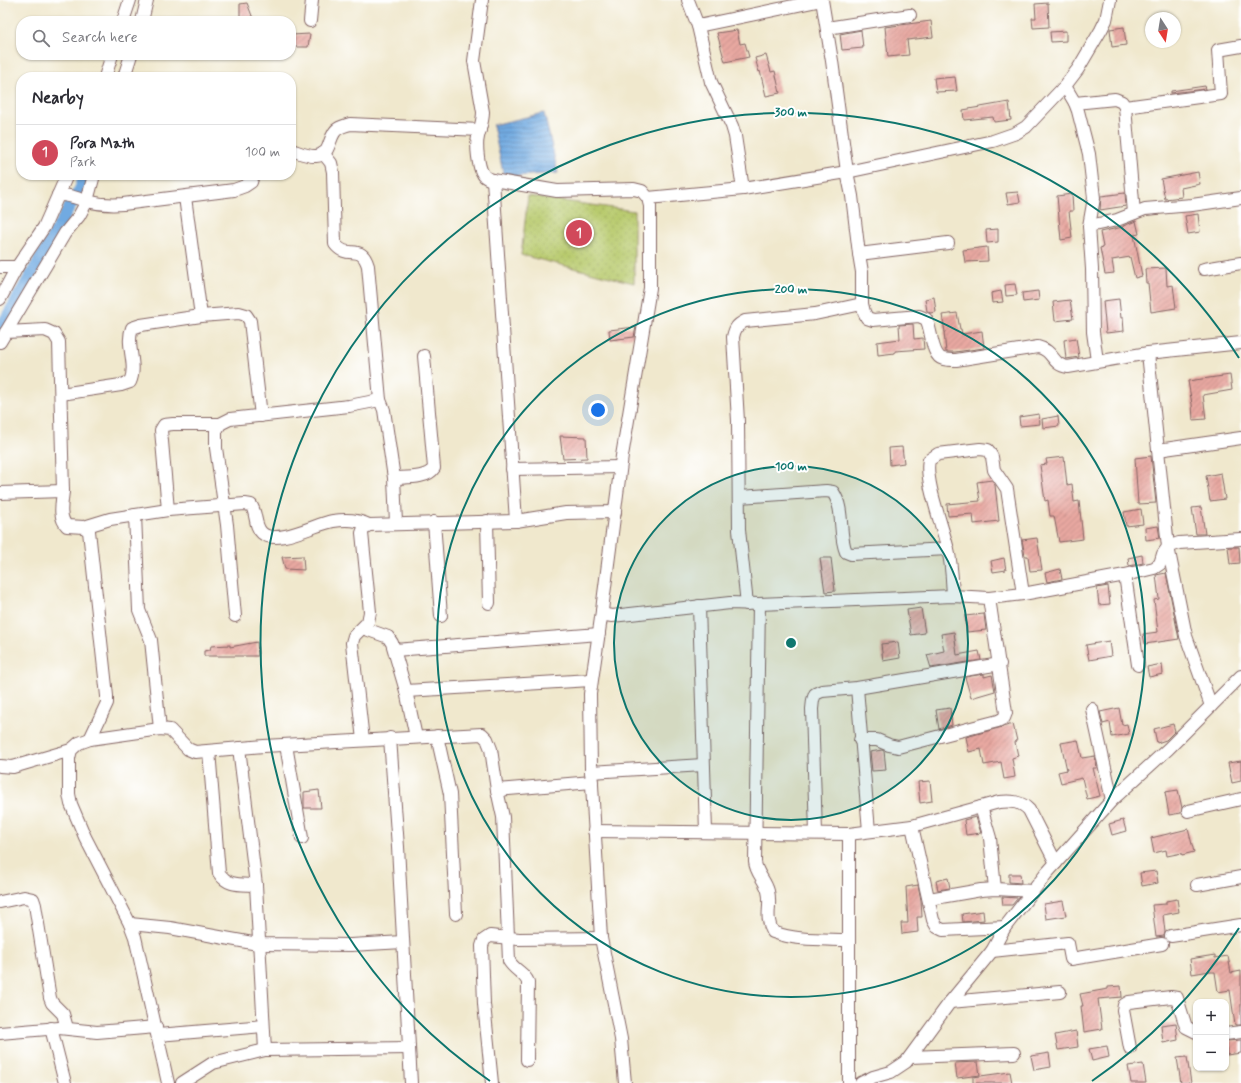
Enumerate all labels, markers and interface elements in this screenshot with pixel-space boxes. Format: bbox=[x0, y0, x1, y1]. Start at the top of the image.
north arrow bbox=[1145, 12, 1181, 48]
search box bbox=[16, 16, 296, 60]
icon: search bbox=[30, 27, 52, 49]
text: Search here bbox=[62, 28, 138, 48]
text: Nearby bbox=[32, 87, 84, 109]
text: 300 m bbox=[775, 105, 808, 121]
text: Pora Math bbox=[70, 134, 135, 154]
text: 1 bbox=[42, 144, 48, 161]
text: 100 m bbox=[245, 144, 280, 161]
text: Park bbox=[70, 154, 96, 171]
pin: 1 bbox=[566, 218, 592, 248]
text: 200 m bbox=[775, 282, 808, 298]
your location bbox=[588, 400, 608, 420]
text: 100 m bbox=[775, 459, 808, 475]
centre of rings bbox=[784, 636, 798, 650]
map controls bbox=[1193, 999, 1229, 1071]
button: + bbox=[1193, 999, 1229, 1035]
button: − bbox=[1193, 1035, 1229, 1071]

